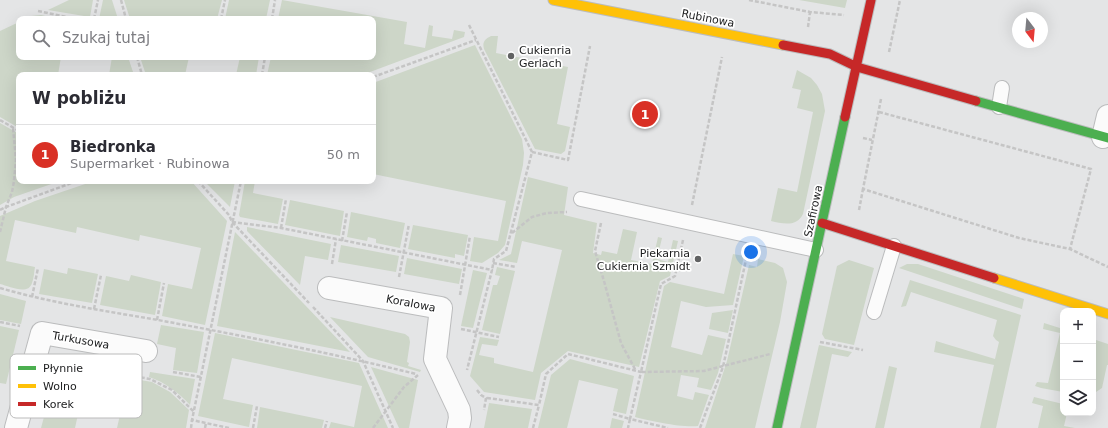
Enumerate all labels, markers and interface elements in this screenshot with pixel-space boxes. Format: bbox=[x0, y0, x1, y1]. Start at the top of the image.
street label: Rubinowa bbox=[680, 7, 735, 30]
north arrow bbox=[1012, 12, 1048, 48]
search box bbox=[16, 16, 376, 60]
icon: search bbox=[30, 27, 52, 49]
text: Szukaj tutaj bbox=[62, 29, 150, 47]
place label: Cukienria Gerlach bbox=[519, 44, 571, 70]
marker: Cukienria Gerlach bbox=[506, 51, 516, 61]
text: W pobliżu bbox=[32, 88, 126, 108]
pin: 1 bbox=[632, 99, 658, 129]
text: Biedronka bbox=[70, 138, 156, 156]
text: 1 bbox=[40, 147, 50, 162]
text: 50 m bbox=[327, 147, 360, 162]
text: Supermarket · Rubinowa bbox=[70, 156, 230, 171]
street label: Szafirowa bbox=[802, 184, 825, 238]
your location bbox=[741, 242, 761, 262]
place label: Piekarnia Cukiernia Szmidt bbox=[597, 247, 691, 273]
marker: Piekarnia Cukiernia Szmidt bbox=[693, 254, 703, 264]
street label: Koralowa bbox=[385, 292, 437, 315]
map controls bbox=[1060, 308, 1096, 416]
button: + bbox=[1060, 308, 1096, 344]
street label: Turkusowa bbox=[50, 329, 110, 352]
button: − bbox=[1060, 344, 1096, 380]
legend bbox=[10, 354, 142, 418]
text: Płynnie bbox=[43, 362, 83, 375]
text: Wolno bbox=[43, 380, 77, 393]
button: layers bbox=[1060, 380, 1096, 416]
text: Korek bbox=[43, 398, 74, 411]

